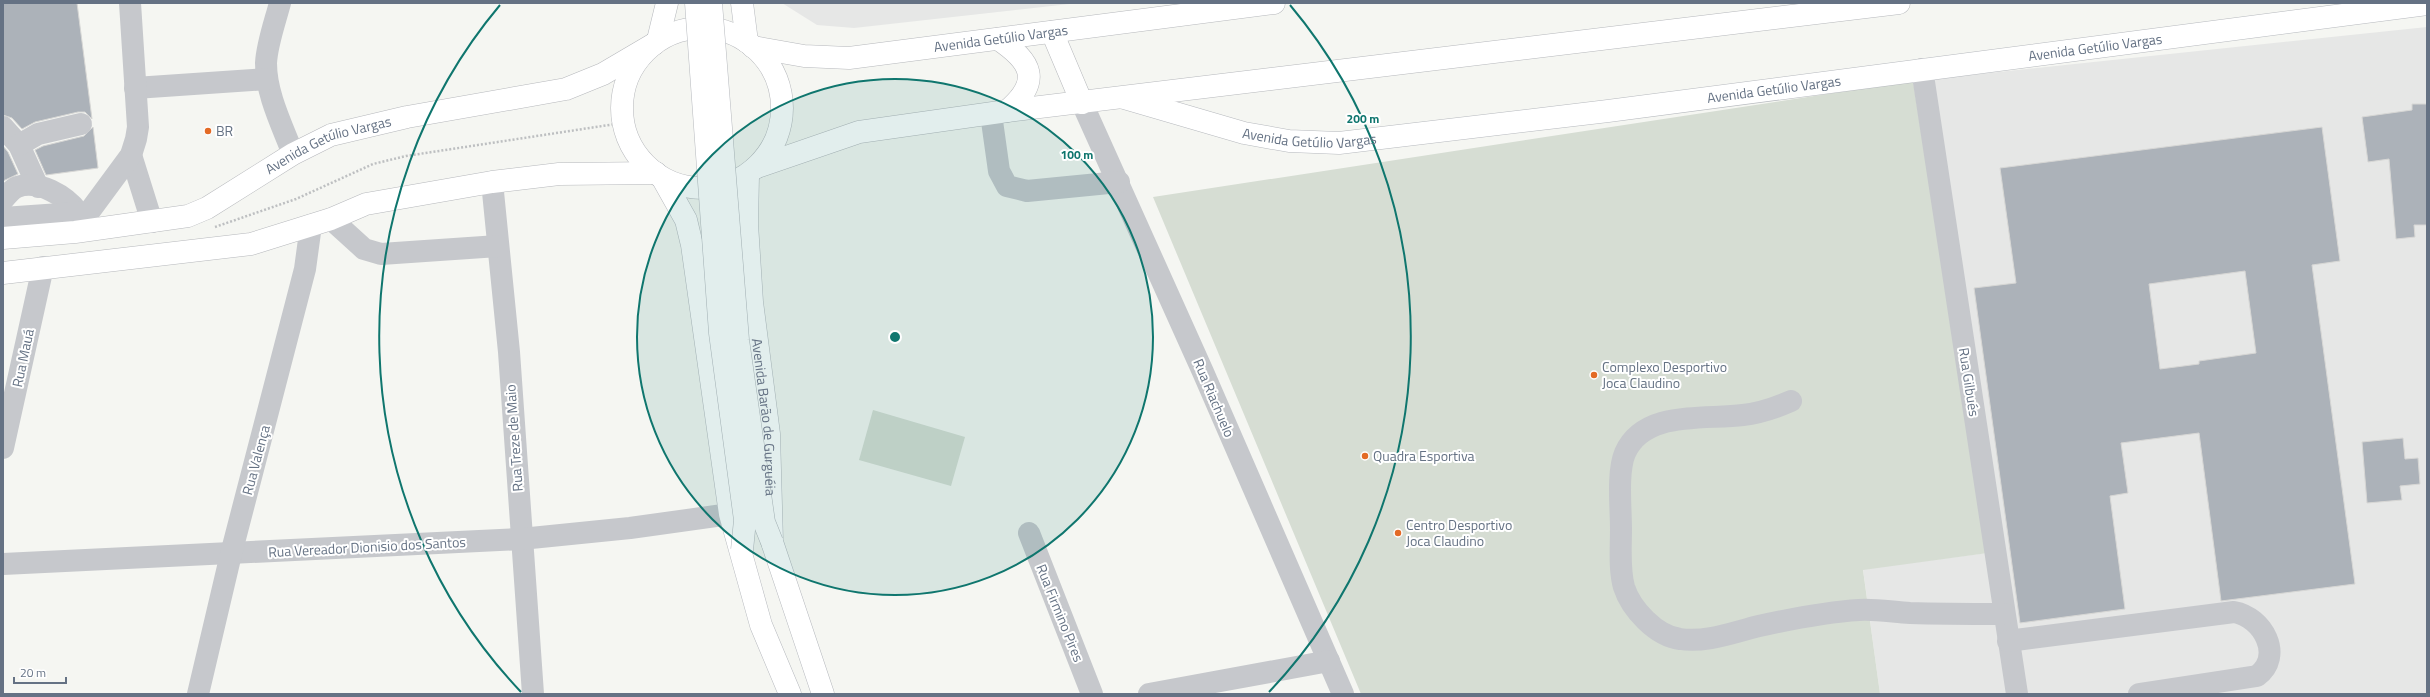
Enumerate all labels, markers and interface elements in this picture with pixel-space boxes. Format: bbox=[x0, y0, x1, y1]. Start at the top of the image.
street label: Avenida Getúlio Vargas bbox=[933, 19, 1069, 57]
street label: Avenida Getúlio Vargas bbox=[2027, 28, 2163, 66]
street label: Avenida Getúlio Vargas bbox=[1706, 70, 1842, 108]
text: 200 m bbox=[1347, 109, 1379, 128]
street label: Avenida Getúlio Vargas bbox=[261, 110, 393, 179]
place label: BR bbox=[216, 120, 233, 141]
street label: Avenida Getúlio Vargas bbox=[1241, 122, 1378, 153]
marker: BR bbox=[203, 126, 213, 136]
text: 100 m bbox=[1061, 145, 1093, 164]
street label: Rua Mauá bbox=[6, 327, 39, 389]
centre of rings bbox=[888, 330, 902, 344]
street label: Avenida Barão de Gurguéia bbox=[747, 337, 782, 496]
street label: Rua Gilbués bbox=[1954, 346, 1985, 418]
street label: Rua Riachuelo bbox=[1188, 355, 1240, 440]
place label: Complexo Desportivo Joca Claudino bbox=[1602, 356, 1727, 393]
marker: Complexo Desportivo Joca Claudino bbox=[1589, 370, 1599, 380]
street label: Rua Treze de Maio bbox=[499, 384, 528, 492]
street label: Rua Valença bbox=[236, 422, 275, 497]
place label: Quadra Esportiva bbox=[1373, 445, 1475, 466]
marker: Quadra Esportiva bbox=[1360, 451, 1370, 461]
place label: Centro Desportivo Joca Claudino bbox=[1406, 514, 1512, 551]
marker: Centro Desportivo Joca Claudino bbox=[1393, 528, 1403, 538]
street label: Rua Vereador Dionisio dos Santos bbox=[268, 531, 466, 562]
street label: Rua Firmino Pires bbox=[1031, 561, 1090, 665]
scale bar bbox=[14, 659, 66, 685]
text: 20 m bbox=[20, 663, 46, 682]

